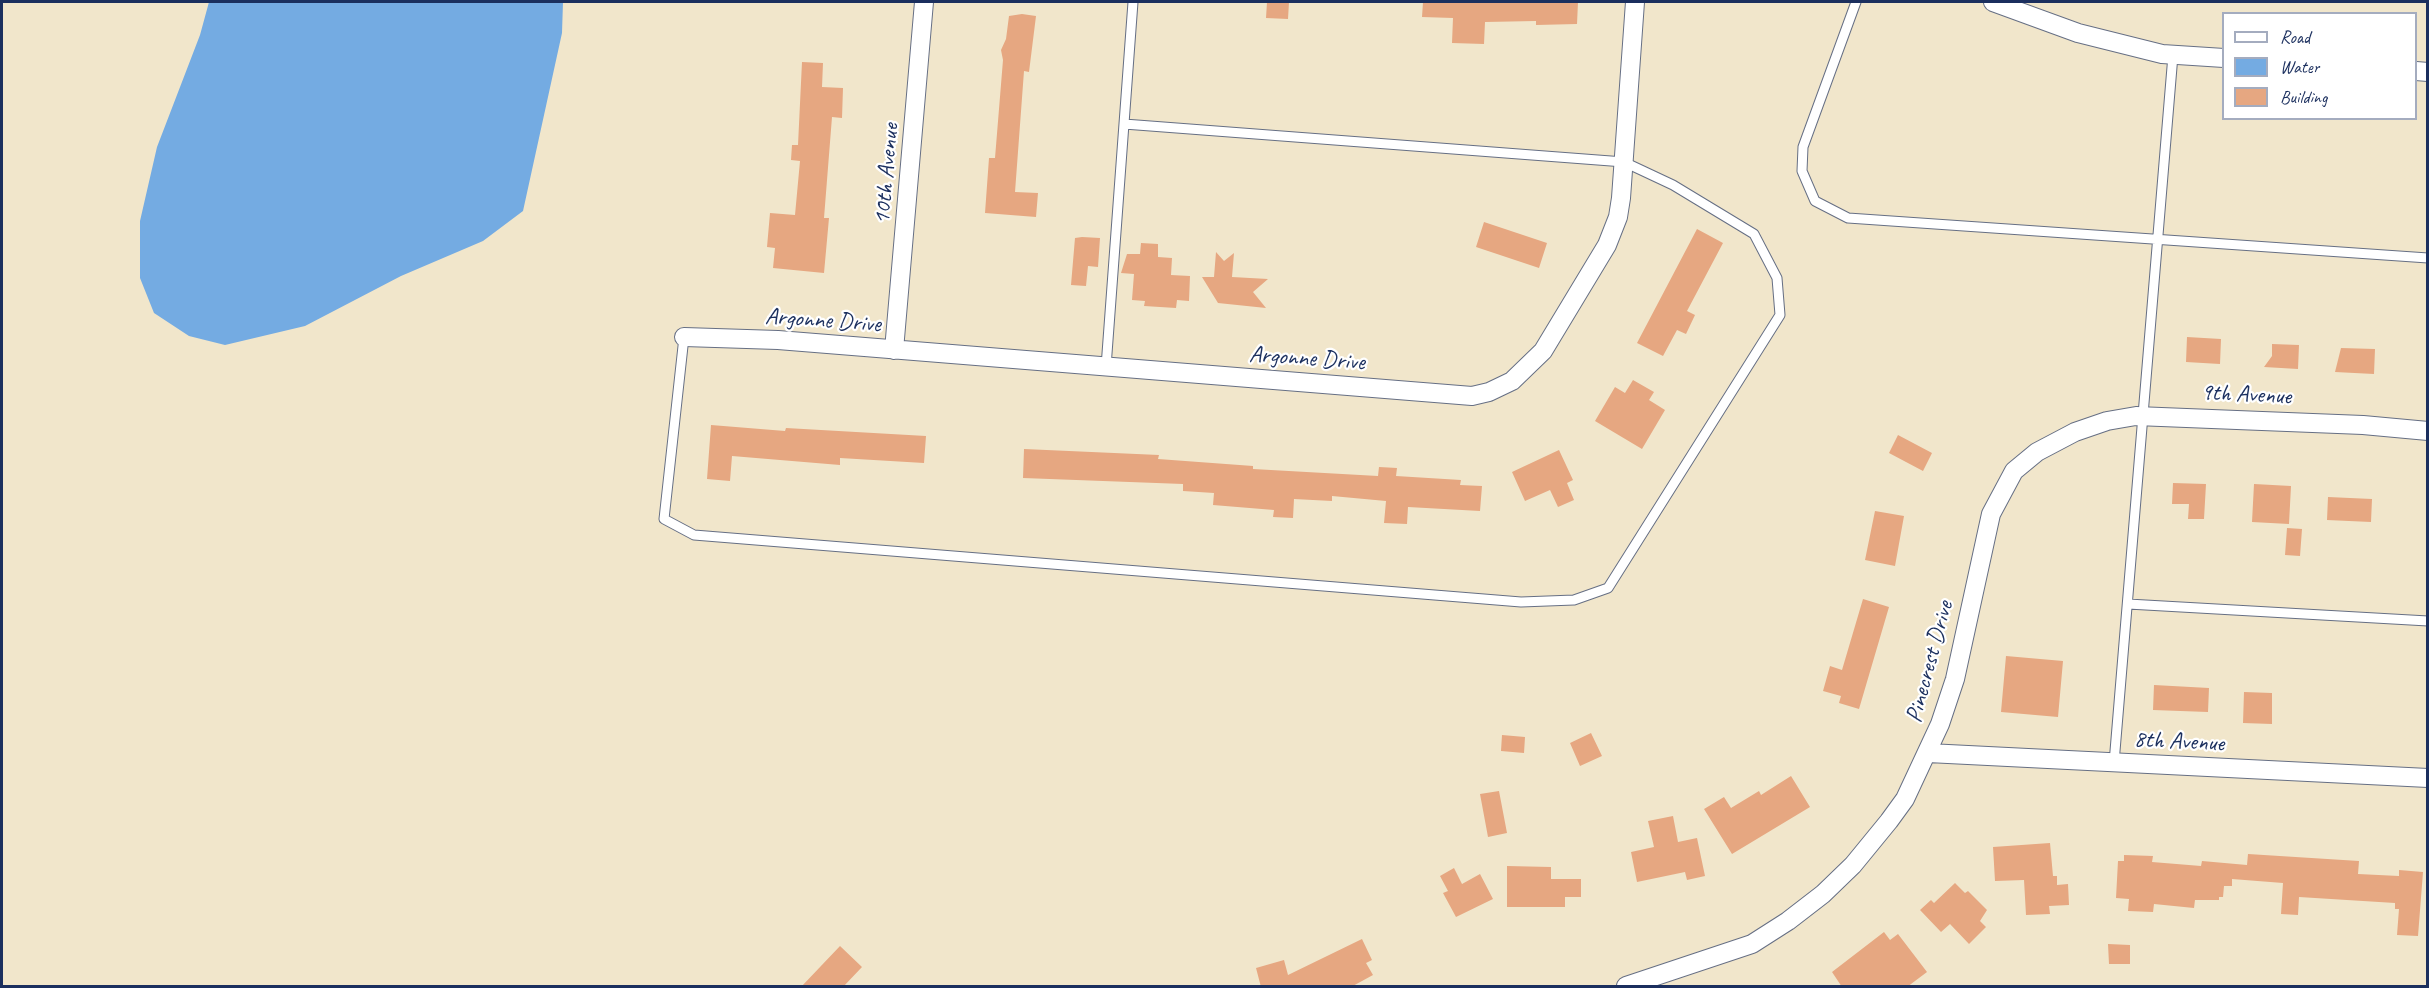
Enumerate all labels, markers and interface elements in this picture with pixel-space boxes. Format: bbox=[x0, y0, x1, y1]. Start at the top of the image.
legend bbox=[2222, 12, 2417, 120]
text: Road bbox=[2280, 26, 2310, 48]
text: Water bbox=[2280, 56, 2319, 78]
text: Building bbox=[2280, 86, 2327, 108]
street label: 10th Avenue bbox=[868, 122, 906, 226]
street label: Argonne Drive bbox=[764, 303, 882, 339]
street label: Argonne Drive bbox=[1248, 341, 1366, 377]
street label: 9th Avenue bbox=[2200, 378, 2292, 412]
street label: Pinecrest Drive bbox=[1900, 598, 1960, 726]
street label: 8th Avenue bbox=[2133, 725, 2225, 759]

